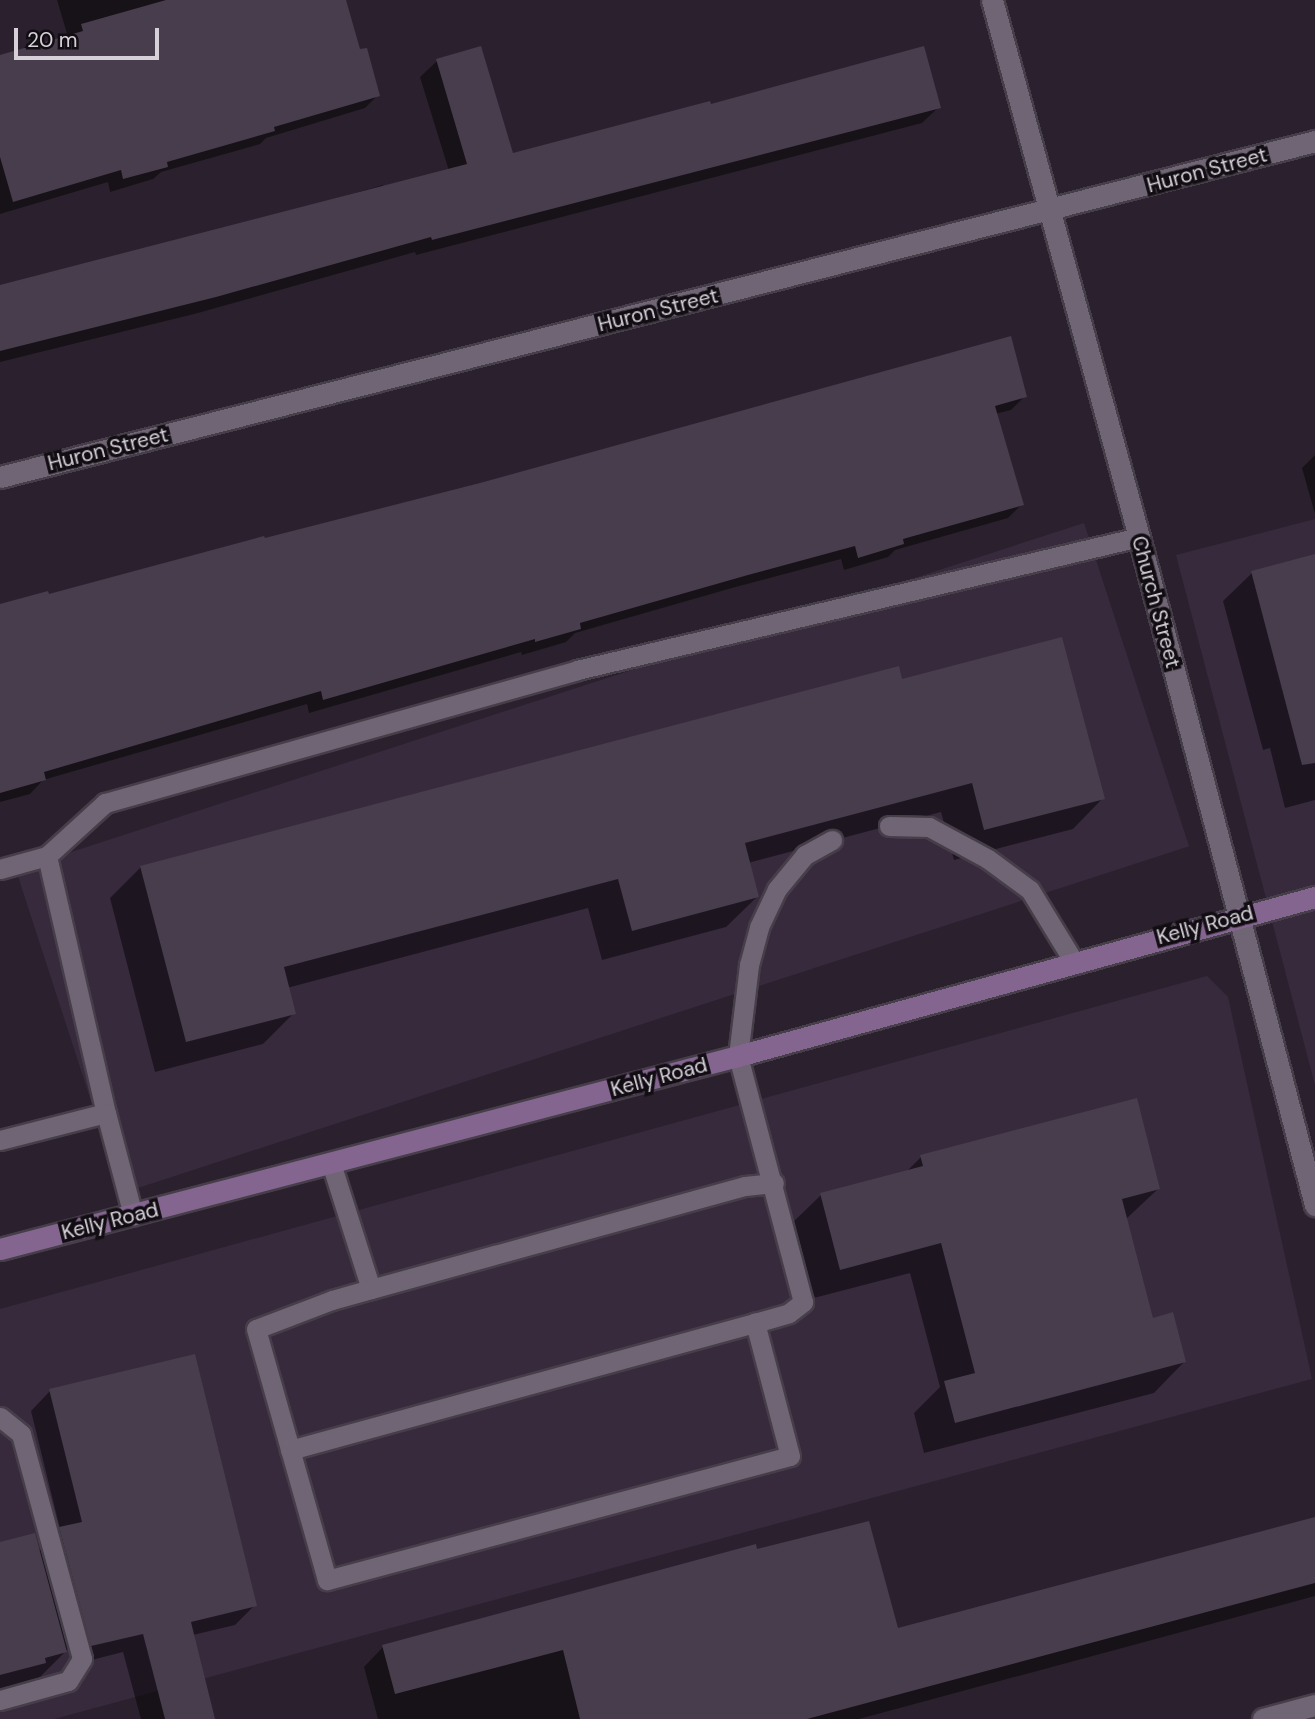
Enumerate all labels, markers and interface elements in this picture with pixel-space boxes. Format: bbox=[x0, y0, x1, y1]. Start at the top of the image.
scale bar bbox=[18, 14, 163, 58]
text: 20 m bbox=[27, 26, 78, 54]
street label: Huron Street bbox=[1144, 142, 1270, 198]
street label: Huron Street bbox=[595, 283, 721, 337]
street label: Huron Street bbox=[45, 422, 171, 476]
street label: Church Street bbox=[1126, 533, 1186, 671]
street label: Kelly Road bbox=[1154, 900, 1256, 950]
street label: Kelly Road bbox=[608, 1052, 710, 1102]
street label: Kelly Road bbox=[59, 1197, 161, 1245]

